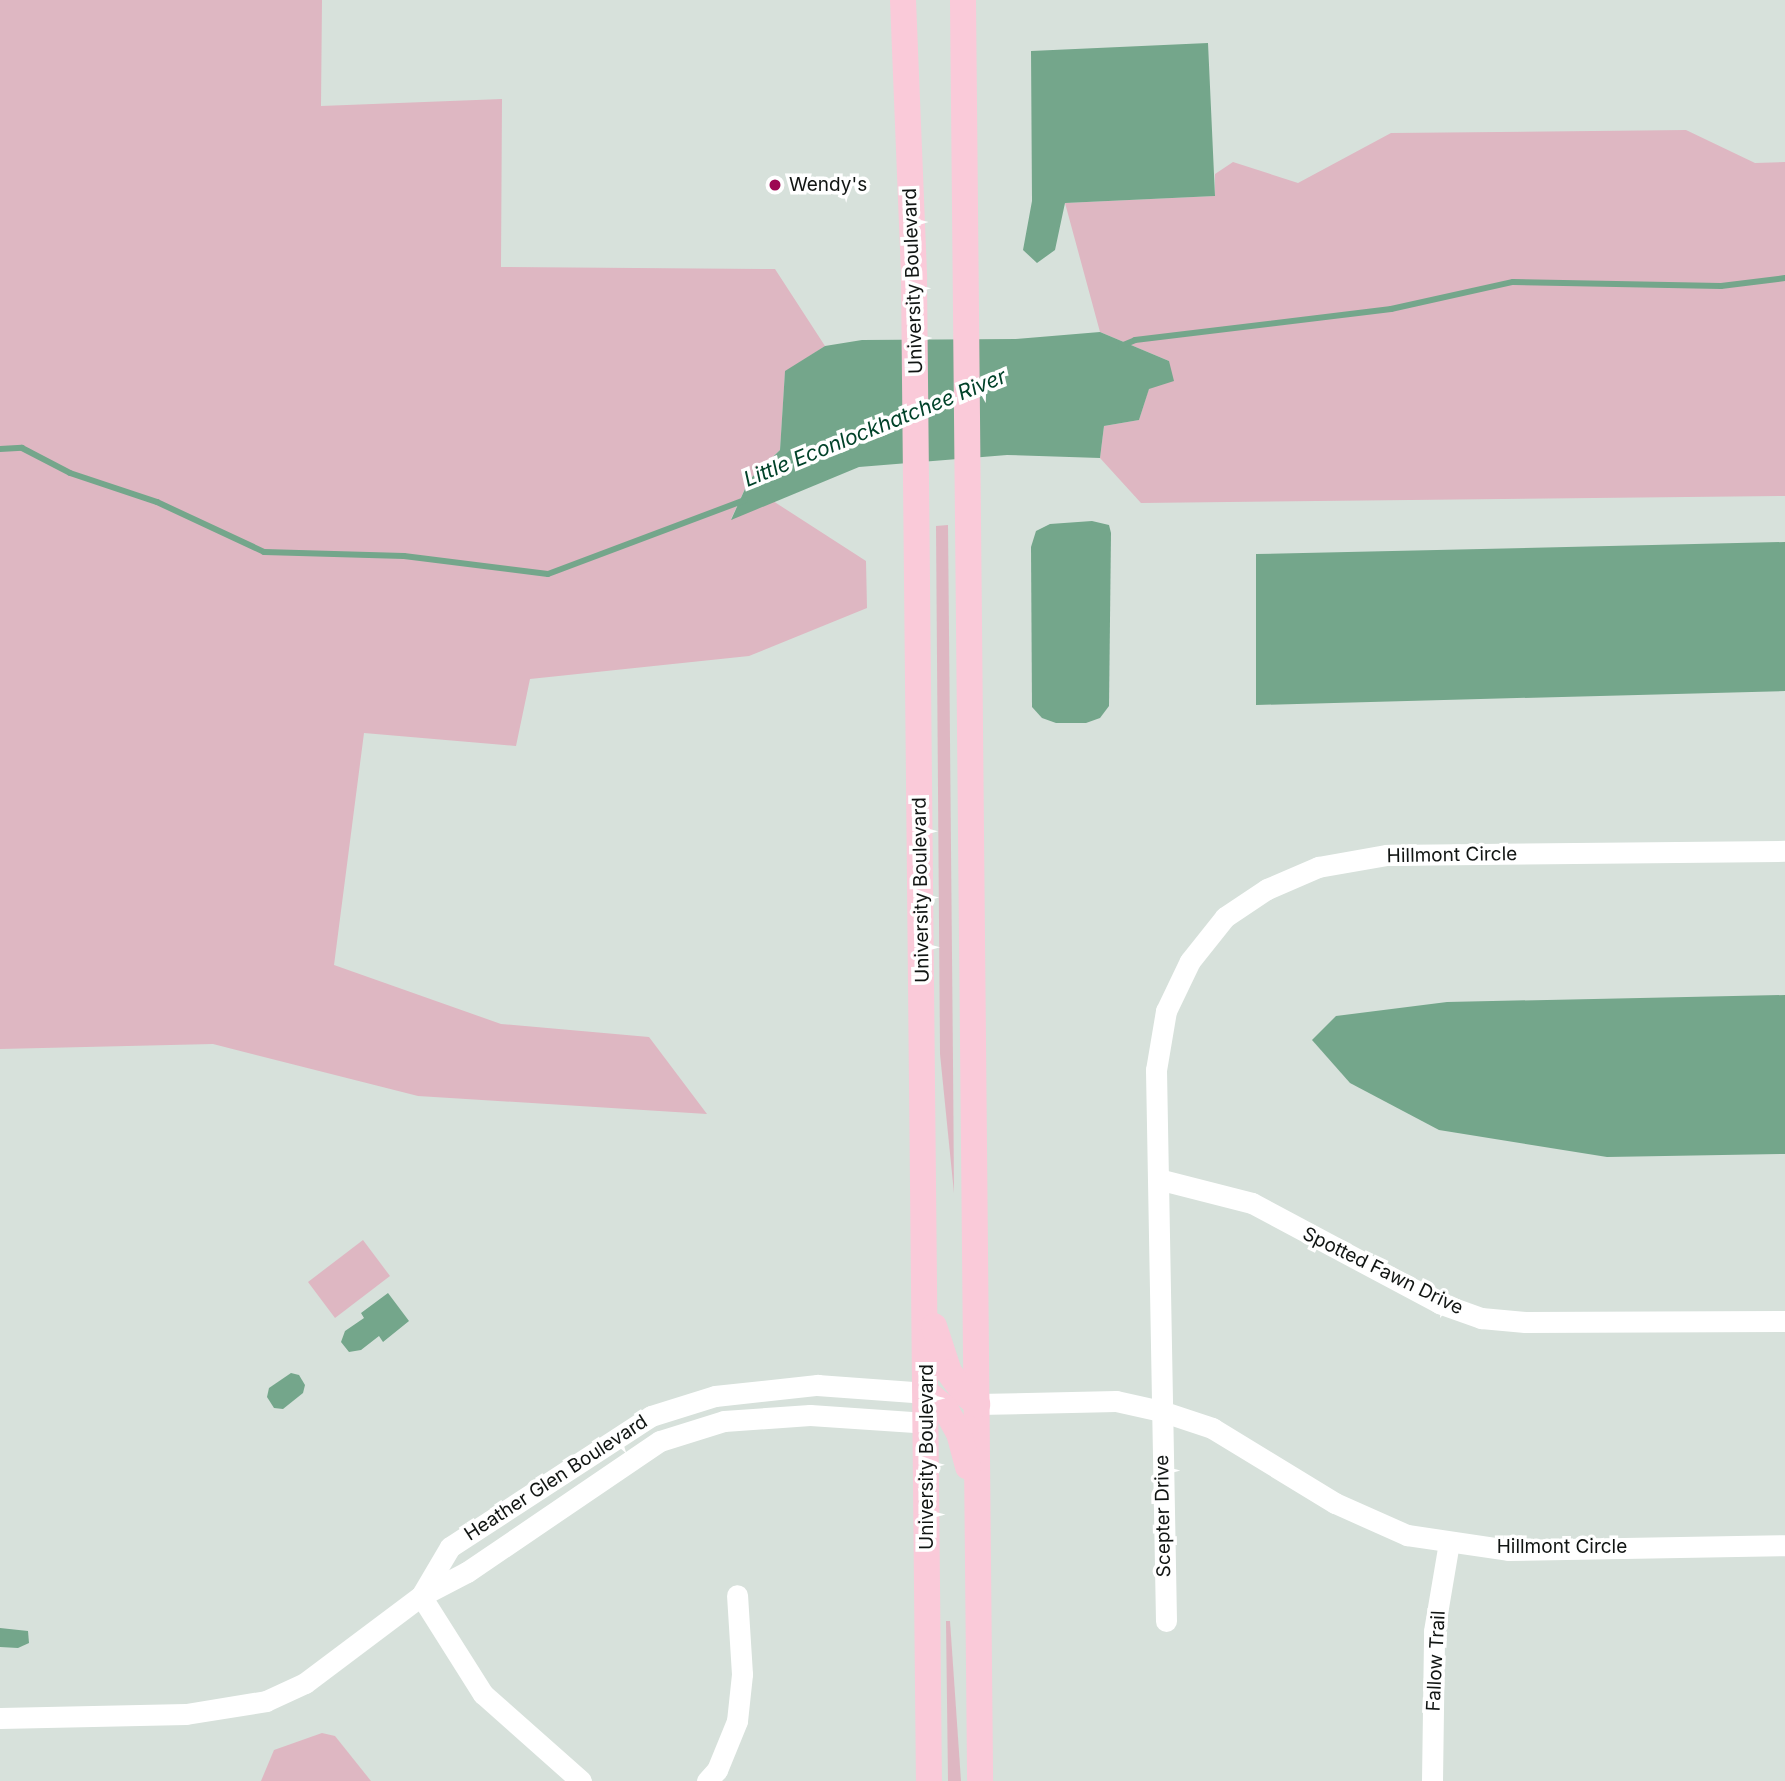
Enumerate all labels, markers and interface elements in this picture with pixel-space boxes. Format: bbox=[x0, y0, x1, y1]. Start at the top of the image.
place label: Wendy's bbox=[789, 174, 867, 196]
marker: Wendy's bbox=[767, 177, 783, 193]
street label: University Boulevard bbox=[898, 188, 928, 374]
water label: Little Econlockhatchee River bbox=[740, 364, 1010, 492]
street label: University Boulevard bbox=[908, 797, 934, 983]
street label: Hillmont Circle bbox=[1387, 842, 1517, 868]
street label: Spotted Fawn Drive bbox=[1299, 1222, 1467, 1320]
street label: University Boulevard bbox=[916, 1364, 938, 1550]
street label: Heather Glen Boulevard bbox=[460, 1410, 652, 1546]
street label: Scepter Drive bbox=[1151, 1455, 1175, 1577]
street label: Hillmont Circle bbox=[1497, 1536, 1627, 1558]
street label: Fallow Trail bbox=[1422, 1610, 1450, 1712]

